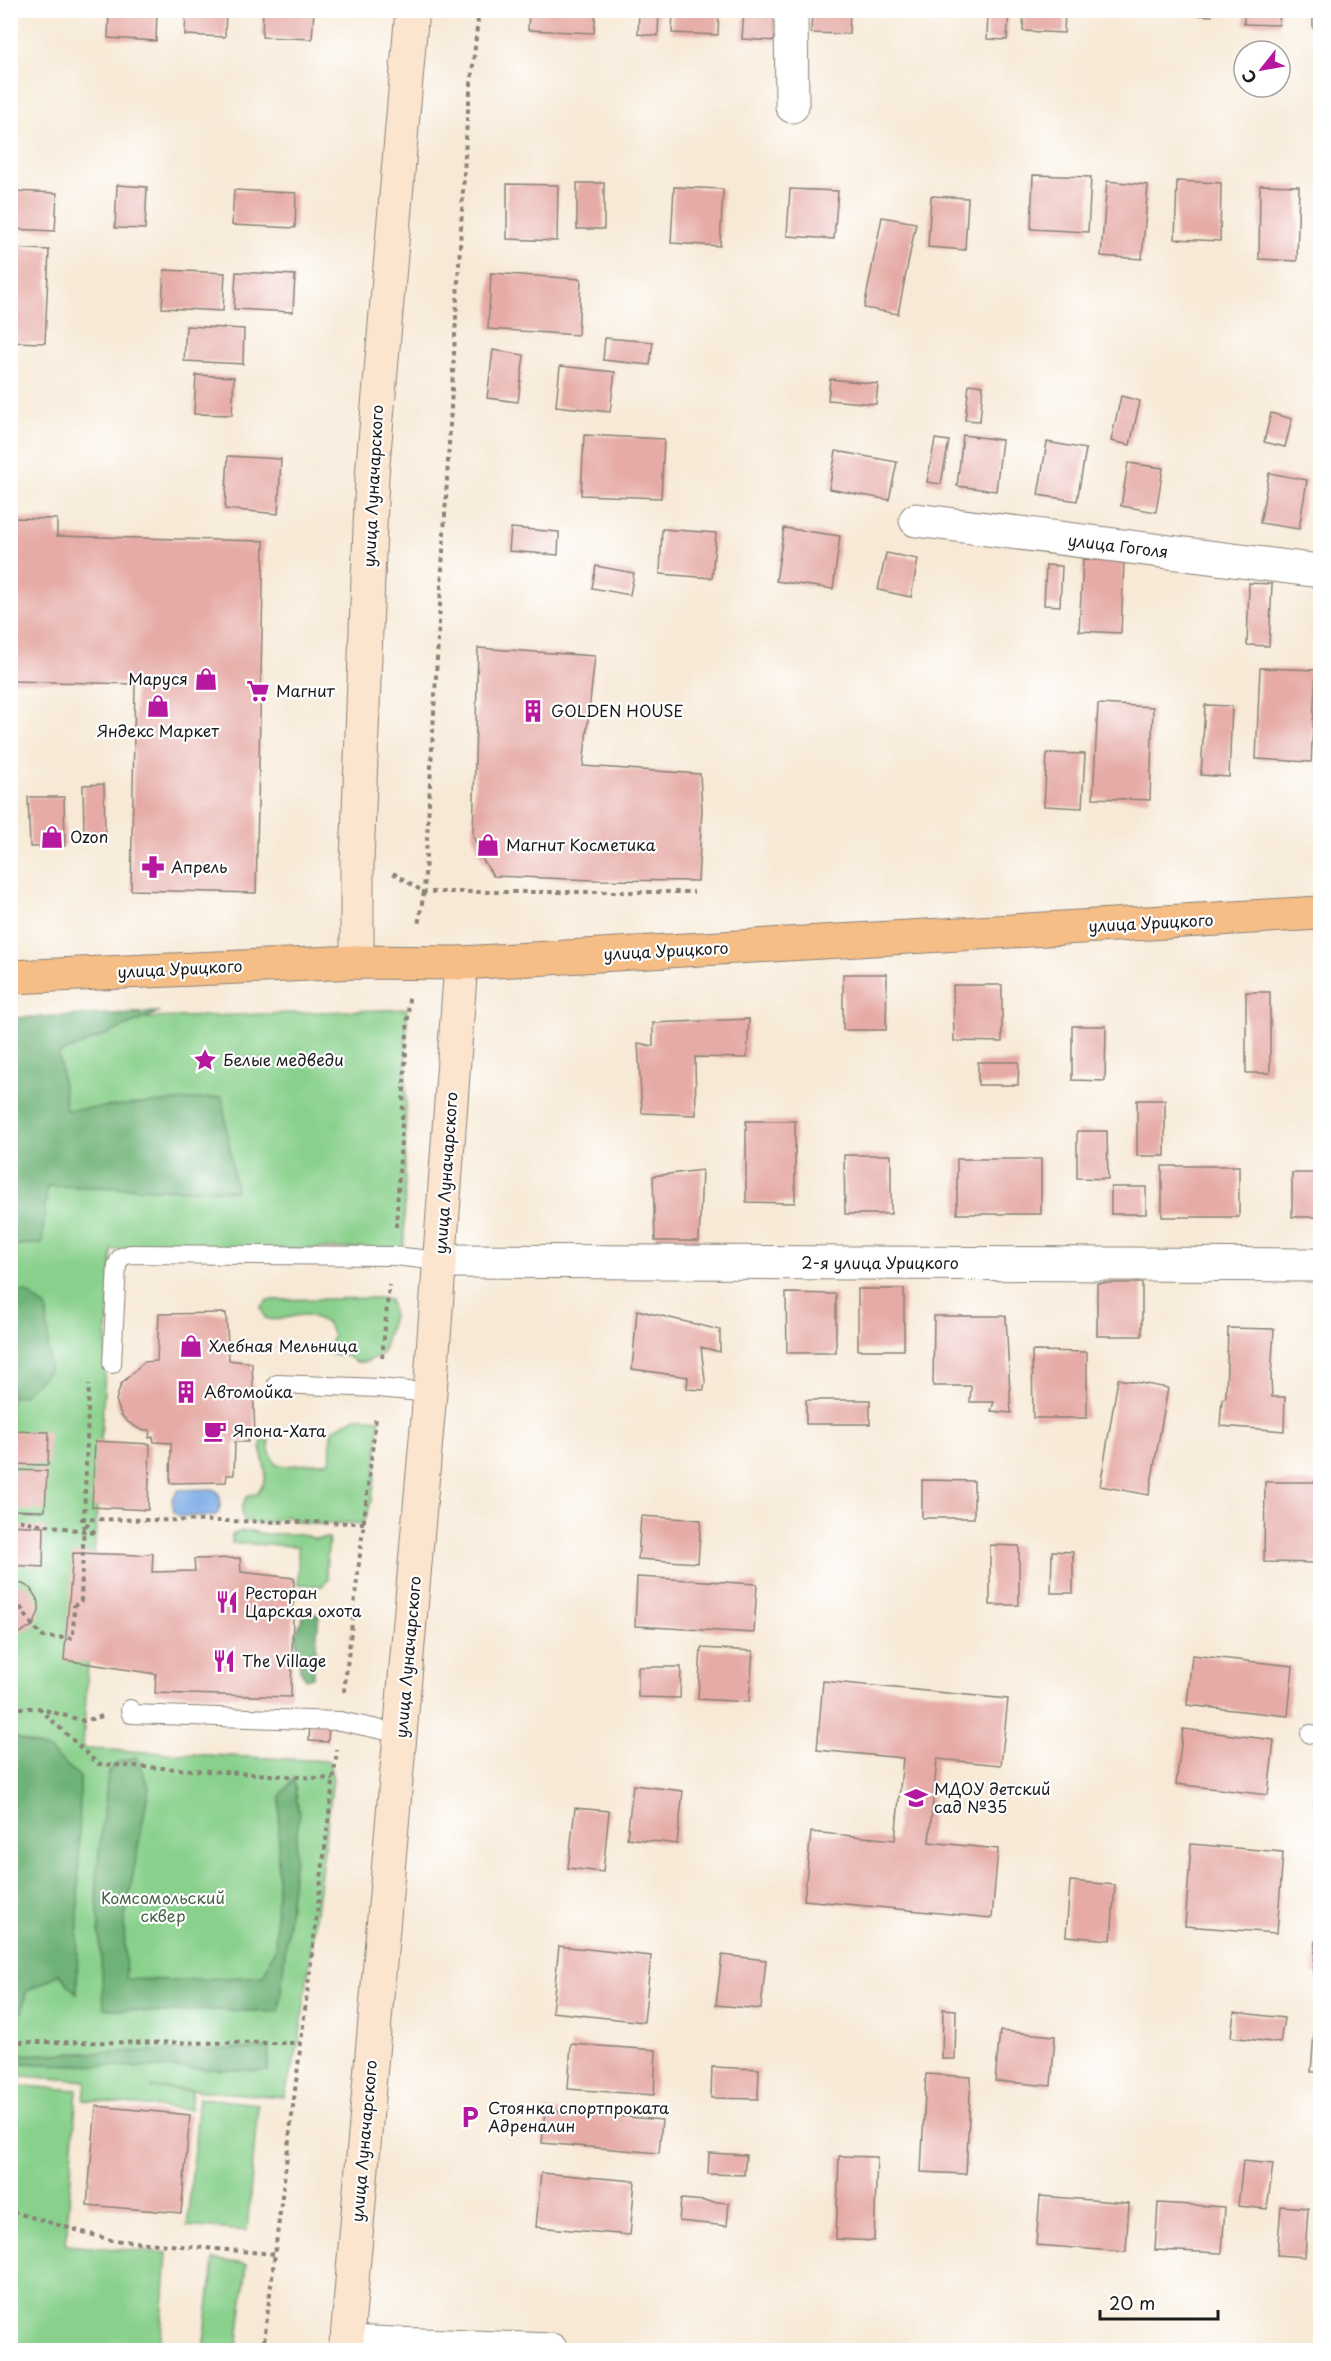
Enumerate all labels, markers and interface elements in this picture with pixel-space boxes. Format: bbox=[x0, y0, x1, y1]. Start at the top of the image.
north arrow bbox=[1232, 39, 1292, 99]
text: С bbox=[1235, 66, 1262, 89]
street label: улица Луначарского bbox=[356, 404, 388, 568]
street label: улица Гоголя bbox=[1067, 527, 1170, 563]
place label: Маруся bbox=[128, 666, 188, 690]
shop icon: Маруся bbox=[193, 666, 219, 692]
supermarket icon: Магнит bbox=[245, 678, 271, 704]
place label: Магнит bbox=[276, 678, 336, 702]
shop icon: Яндекс Маркет bbox=[145, 693, 171, 719]
building icon: GOLDEN HOUSE bbox=[520, 698, 546, 724]
place label: GOLDEN HOUSE bbox=[551, 698, 684, 722]
place label: Яндекс Маркет bbox=[97, 718, 219, 742]
shop icon: Ozon bbox=[39, 824, 65, 850]
place label: Ozon bbox=[70, 824, 108, 848]
shop icon: Магнит Косметика bbox=[475, 832, 501, 858]
place label: Магнит Косметика bbox=[506, 832, 656, 856]
pharmacy icon: Апрель bbox=[140, 854, 166, 880]
place label: Апрель bbox=[171, 854, 227, 878]
street label: улица Урицкого bbox=[1088, 907, 1214, 937]
street label: улица Урицкого bbox=[603, 935, 729, 965]
street label: улица Урицкого bbox=[117, 953, 243, 983]
place icon: Белые медведи bbox=[192, 1047, 218, 1073]
place label: Белые медведи bbox=[223, 1047, 344, 1071]
street label: улица Луначарского bbox=[427, 1091, 463, 1255]
street label: 2-я улица Урицкого bbox=[801, 1250, 959, 1274]
shop icon: Хлебная Мельница bbox=[178, 1333, 204, 1359]
place label: Хлебная Мельница bbox=[209, 1333, 358, 1357]
building icon: Автомойка bbox=[173, 1379, 199, 1405]
place label: Автомойка bbox=[204, 1379, 293, 1403]
cafe icon: Япона-Хата bbox=[202, 1418, 228, 1444]
place label: Япона-Хата bbox=[233, 1418, 326, 1442]
street label: улица Луначарского bbox=[388, 1575, 426, 1739]
place label: Ресторан Царская охота bbox=[245, 1580, 362, 1622]
restaurant icon: Ресторан Царская охота bbox=[214, 1589, 240, 1615]
restaurant icon: The Village bbox=[211, 1648, 237, 1674]
place label: The Village bbox=[242, 1648, 326, 1672]
place label: МДОУ детский сад №35 bbox=[934, 1776, 1051, 1818]
school or university icon: МДОУ детский сад №35 bbox=[903, 1785, 929, 1811]
park label: Комсомольский сквер bbox=[101, 1885, 225, 1927]
street label: улица Луначарского bbox=[344, 2059, 382, 2223]
place label: Стоянка спортпроката Адреналин bbox=[488, 2095, 669, 2137]
parking icon: Стоянка спортпроката Адреналин bbox=[457, 2104, 483, 2130]
scale bar bbox=[1100, 2283, 1218, 2321]
text: 20 m bbox=[1109, 2289, 1155, 2316]

